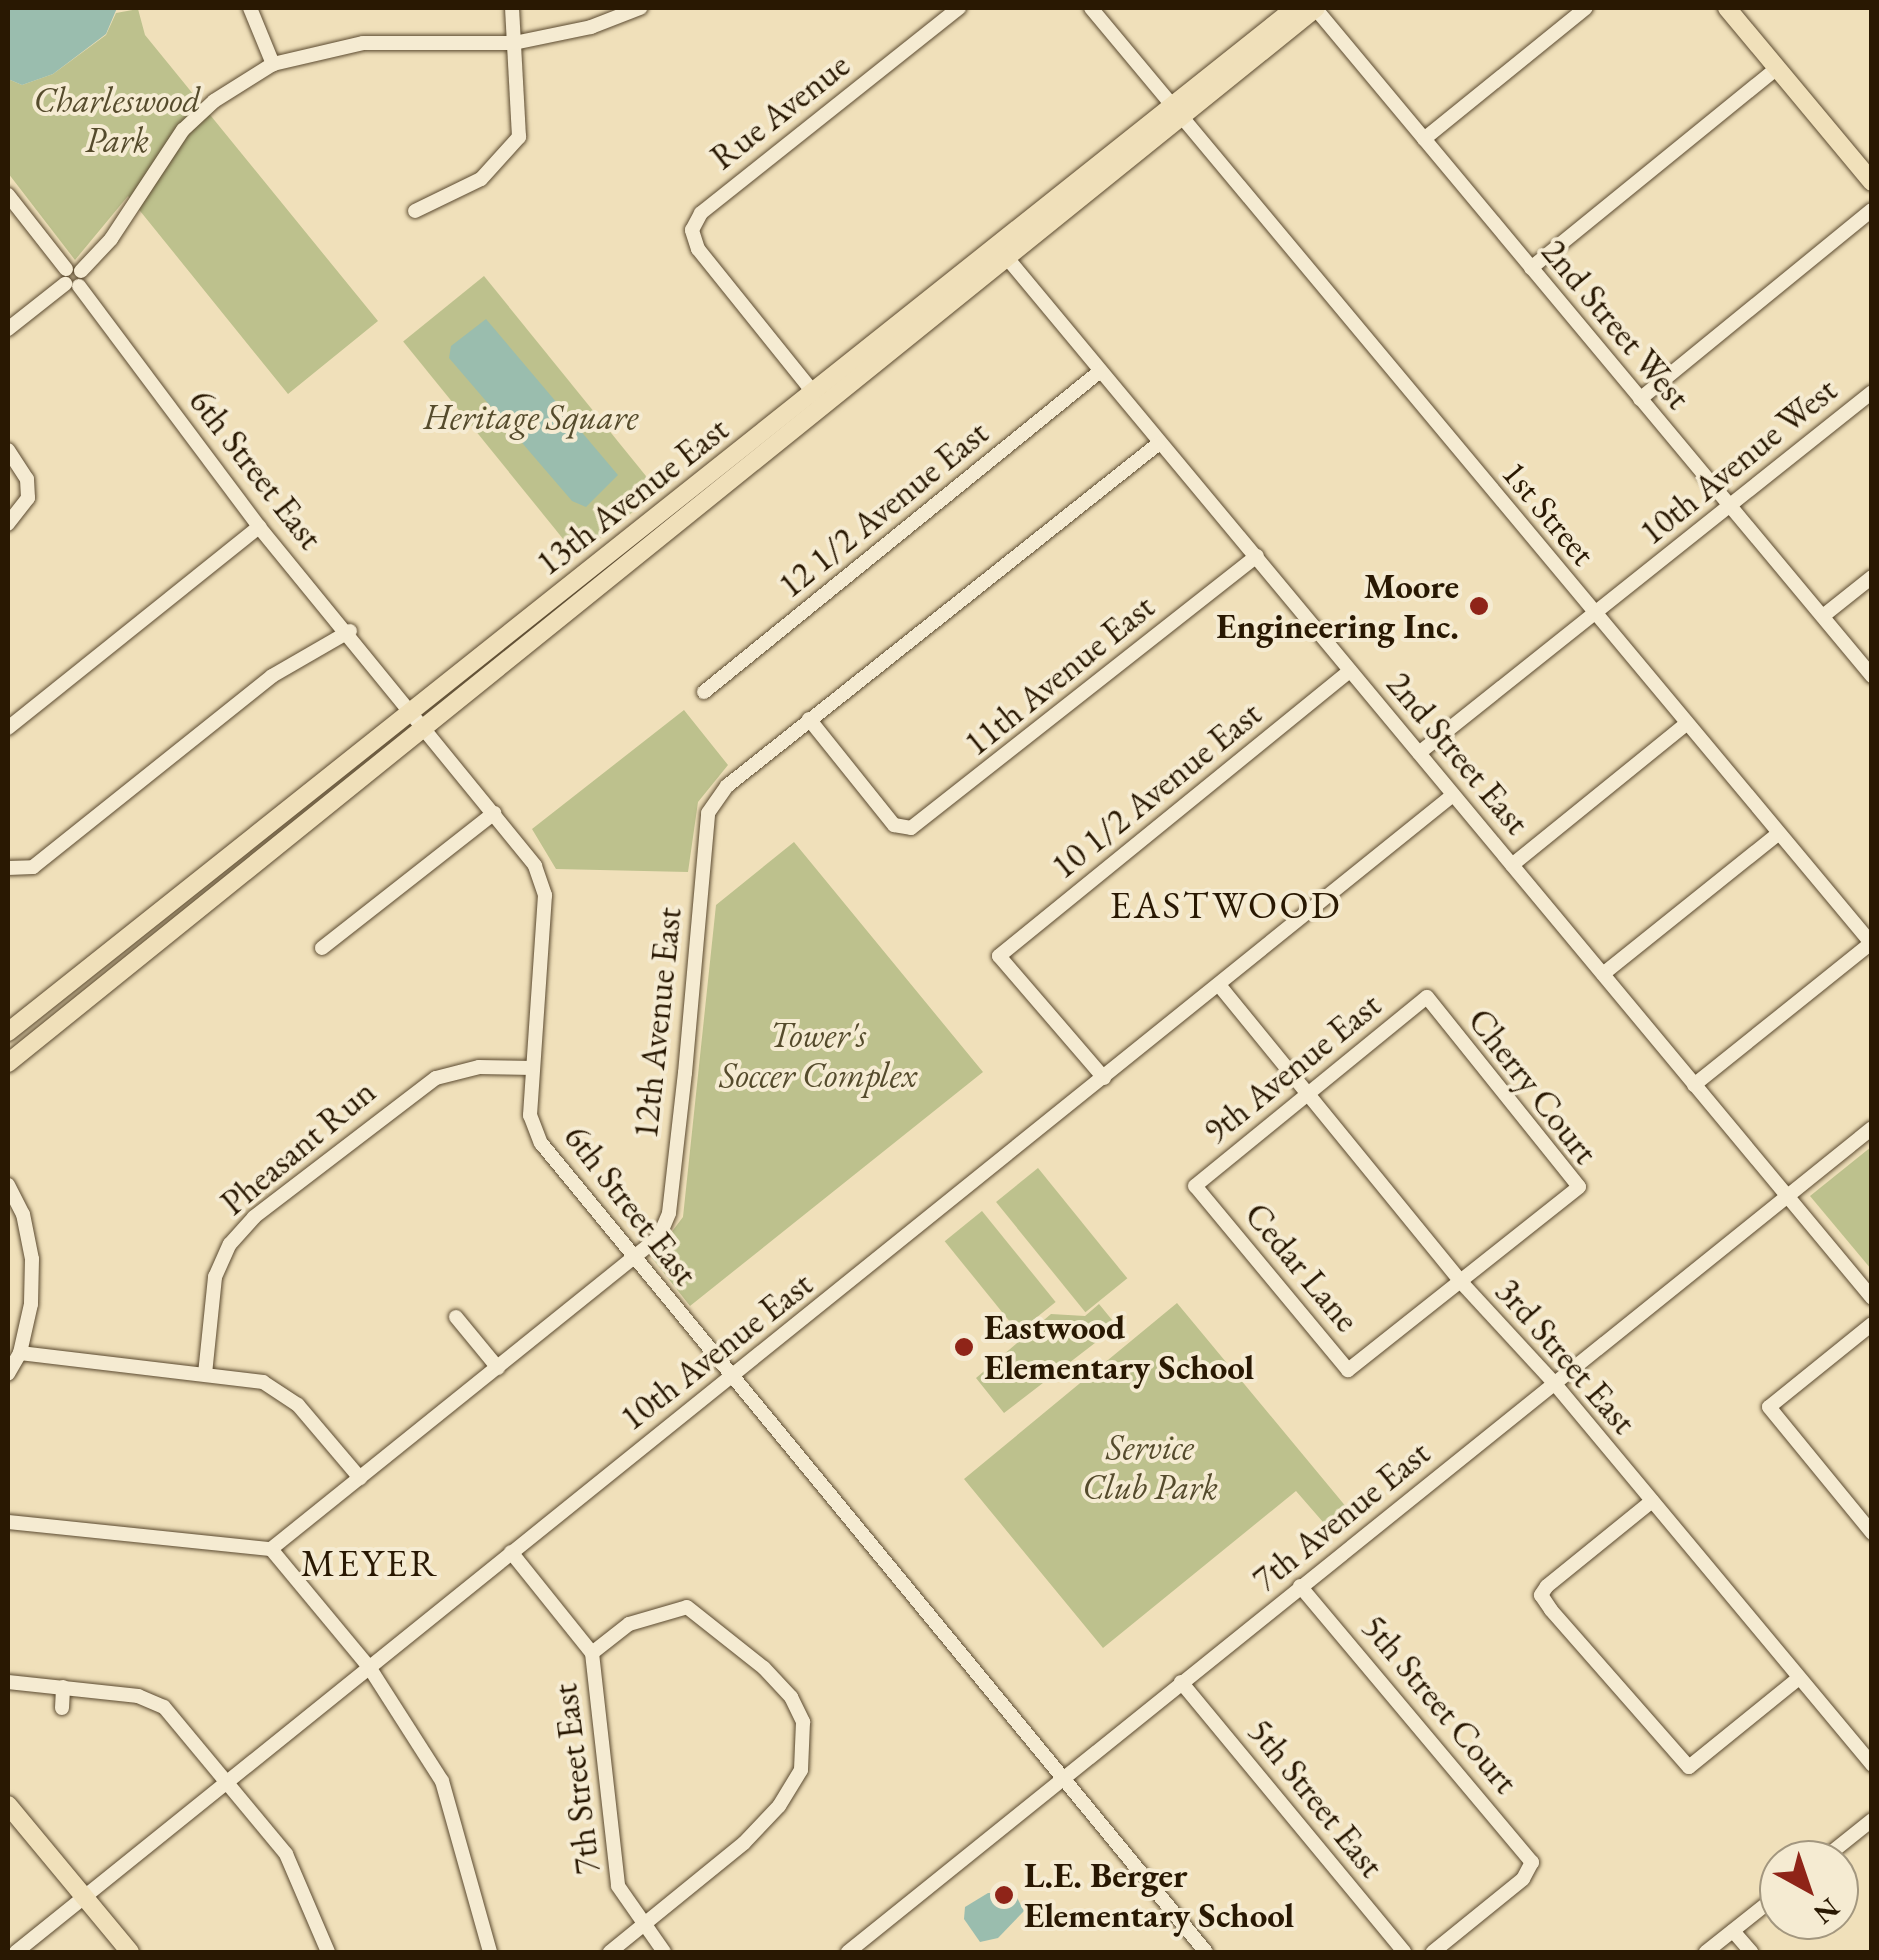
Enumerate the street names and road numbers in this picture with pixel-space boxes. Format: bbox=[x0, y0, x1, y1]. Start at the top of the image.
street label: Rue Avenue bbox=[702, 44, 858, 178]
street label: 2nd Street West bbox=[1533, 231, 1699, 417]
street label: 10th Avenue West bbox=[1631, 369, 1845, 553]
street label: 6th Street East bbox=[180, 380, 332, 558]
street label: 13th Avenue East bbox=[528, 408, 736, 584]
street label: 12 1/2 Avenue East bbox=[770, 412, 996, 606]
street label: 1st Street bbox=[1493, 452, 1605, 574]
street label: 11th Avenue East bbox=[956, 586, 1162, 764]
street label: 2nd Street East bbox=[1378, 663, 1538, 843]
street label: 10 1/2 Avenue East bbox=[1043, 693, 1269, 887]
street label: 12th Avenue East bbox=[624, 905, 690, 1141]
street label: 9th Avenue East bbox=[1195, 984, 1389, 1152]
street label: Cherry Court bbox=[1459, 1000, 1607, 1172]
street label: Pheasant Run bbox=[212, 1070, 384, 1224]
street label: 6th Street East bbox=[555, 1116, 707, 1294]
street label: Cedar Lane bbox=[1236, 1194, 1368, 1340]
street label: 10th Avenue East bbox=[612, 1263, 820, 1439]
street label: 3rd Street East bbox=[1487, 1270, 1645, 1442]
street label: 7th Avenue East bbox=[1244, 1432, 1438, 1600]
street label: 5th Street Court bbox=[1353, 1606, 1527, 1802]
street label: 7th Street East bbox=[543, 1681, 609, 1877]
street label: 5th Street East bbox=[1239, 1710, 1393, 1886]

